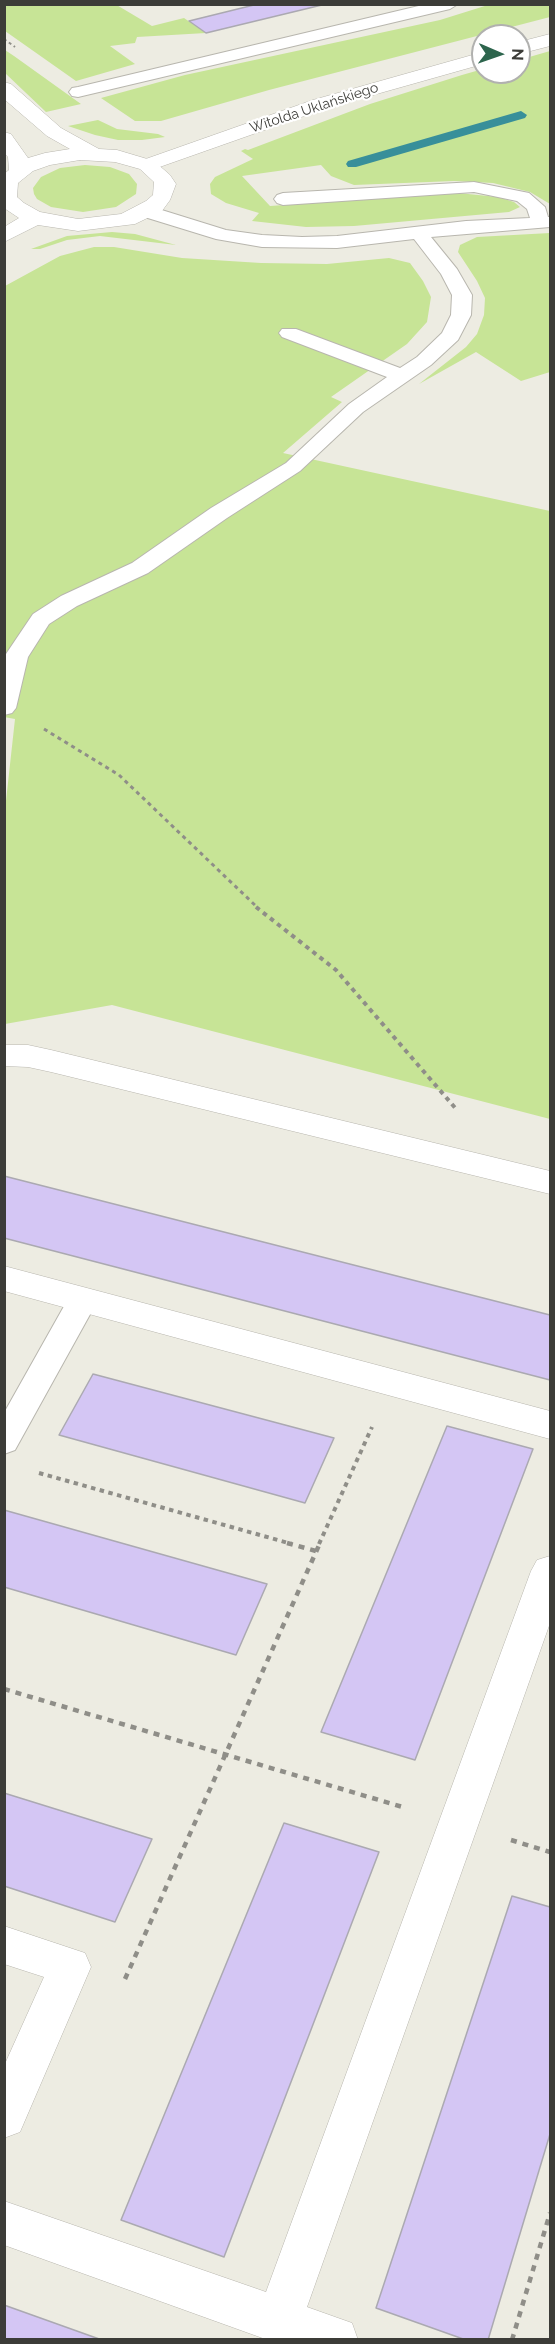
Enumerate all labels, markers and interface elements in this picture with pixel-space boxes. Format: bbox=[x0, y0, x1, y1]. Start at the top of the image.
north arrow bbox=[471, 24, 531, 84]
text: N bbox=[508, 48, 527, 61]
street label: Witolda Uklańskiego bbox=[248, 79, 380, 137]

